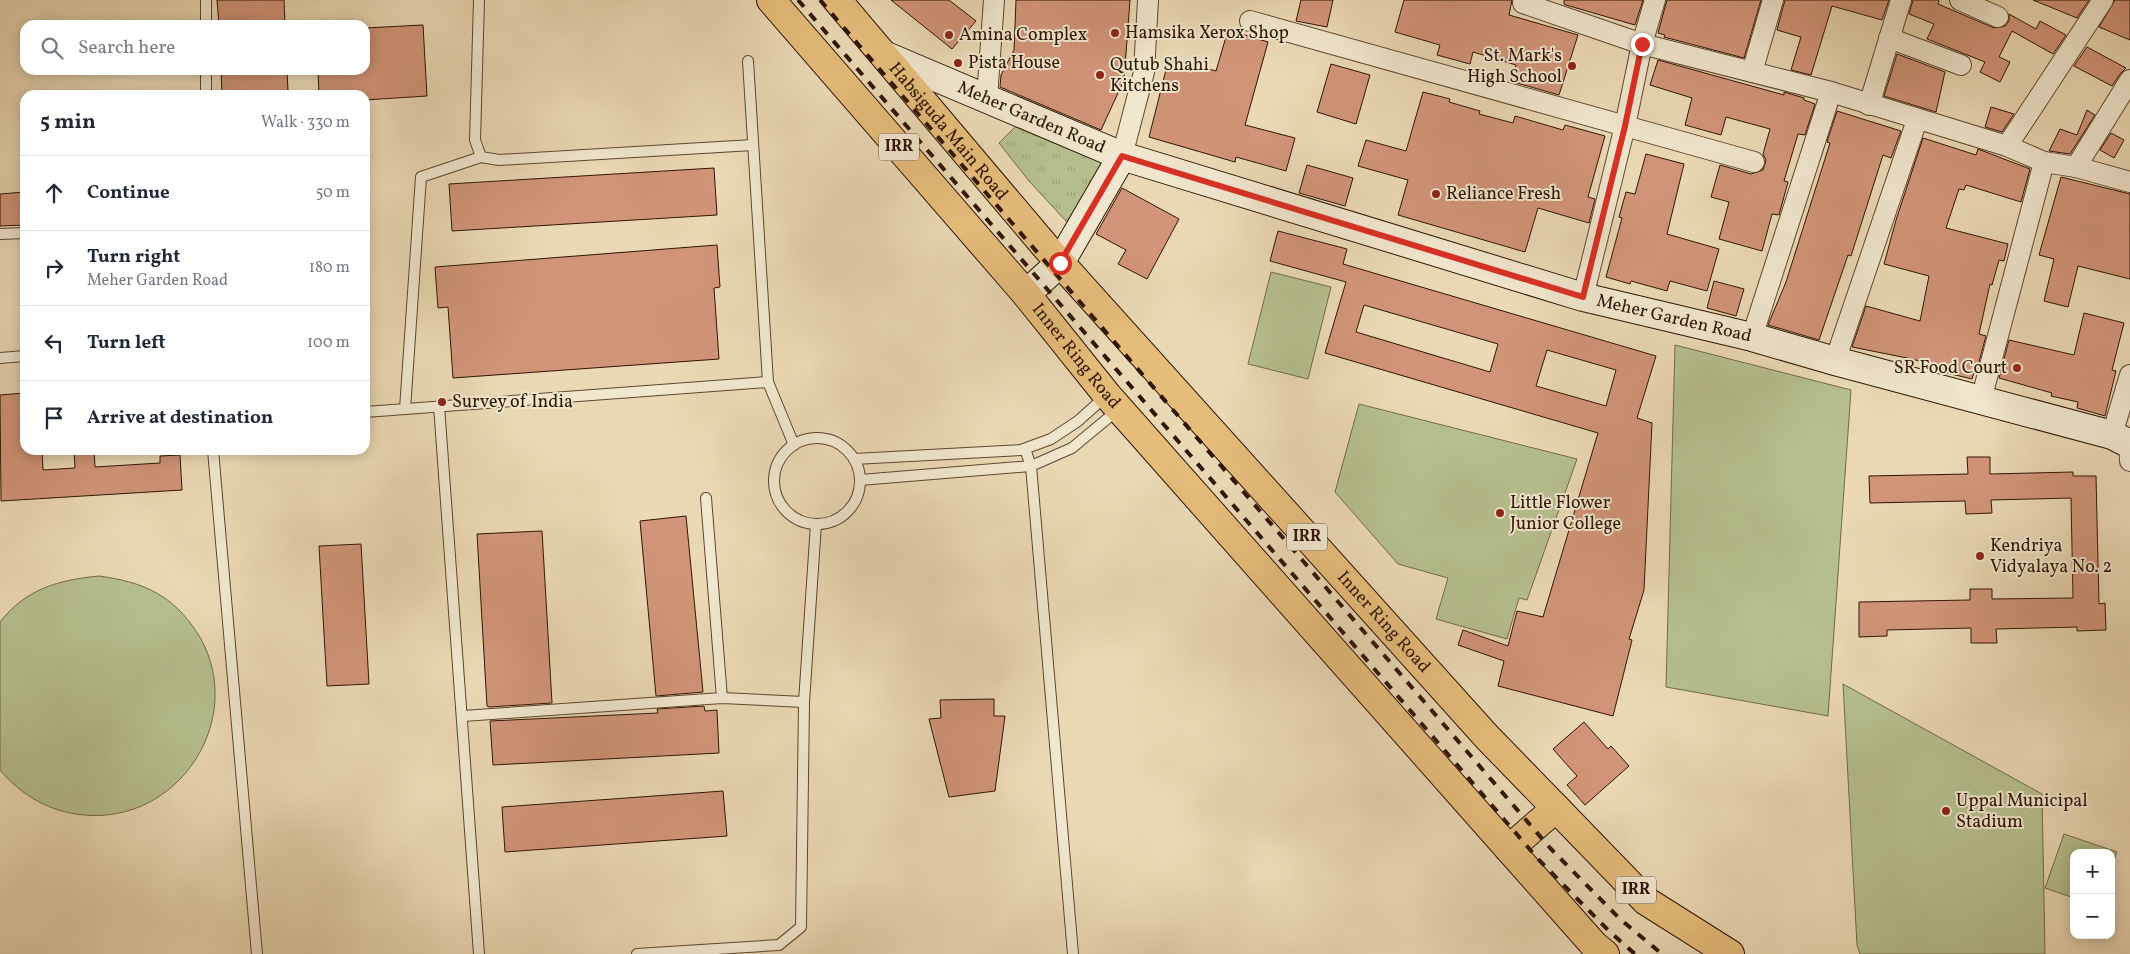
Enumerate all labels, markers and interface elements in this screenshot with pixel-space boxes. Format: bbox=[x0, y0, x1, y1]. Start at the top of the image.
search box bbox=[20, 20, 370, 75]
place label: Hamsika Xerox Shop bbox=[1125, 21, 1289, 46]
place label: Amina Complex bbox=[959, 23, 1087, 48]
marker: Hamsika Xerox Shop bbox=[1109, 27, 1121, 39]
marker: Amina Complex bbox=[943, 29, 955, 41]
route end bbox=[1631, 33, 1654, 56]
icon: search bbox=[38, 34, 66, 62]
text: Search here bbox=[78, 35, 175, 61]
place label: St. Mark's High School bbox=[1467, 44, 1562, 90]
place label: Pista House bbox=[968, 51, 1060, 76]
place label: Qutub Shahi Kitchens bbox=[1110, 53, 1209, 99]
street label: Habsiguda Main Road bbox=[882, 57, 1014, 206]
marker: Pista House bbox=[952, 57, 964, 69]
marker: St. Mark's High School bbox=[1566, 60, 1578, 72]
marker: Qutub Shahi Kitchens bbox=[1094, 69, 1106, 81]
street label: Meher Garden Road bbox=[953, 75, 1109, 160]
text: 5 min bbox=[40, 108, 96, 137]
text: Walk · 330 m bbox=[261, 112, 350, 134]
road number: IRR bbox=[879, 134, 919, 160]
icon: ahead bbox=[40, 179, 68, 207]
text: Continue bbox=[87, 180, 170, 206]
text: 50 m bbox=[316, 182, 350, 204]
place label: Reliance Fresh bbox=[1446, 182, 1562, 207]
marker: Reliance Fresh bbox=[1430, 188, 1442, 200]
text: Turn right bbox=[87, 244, 180, 270]
route start bbox=[1049, 252, 1072, 275]
icon: right bbox=[40, 254, 68, 282]
text: 180 m bbox=[309, 257, 350, 279]
text: Meher Garden Road bbox=[87, 270, 228, 292]
street label: Meher Garden Road bbox=[1594, 288, 1754, 349]
street label: Inner Ring Road bbox=[1026, 298, 1126, 415]
icon: left bbox=[40, 329, 68, 357]
text: Turn left bbox=[87, 330, 166, 356]
text: 100 m bbox=[307, 332, 350, 354]
place label: SR Food Court bbox=[1894, 356, 2007, 381]
marker: SR Food Court bbox=[2011, 362, 2023, 374]
place label: Survey of India bbox=[452, 390, 573, 415]
marker: Survey of India bbox=[436, 396, 448, 408]
icon: arrive bbox=[40, 404, 68, 432]
text: Arrive at destination bbox=[87, 405, 273, 431]
place label: Little Flower Junior College bbox=[1510, 491, 1621, 537]
marker: Little Flower Junior College bbox=[1494, 507, 1506, 519]
road number: IRR bbox=[1287, 524, 1327, 550]
place label: Kendriya Vidyalaya No. 2 bbox=[1990, 534, 2112, 580]
marker: Kendriya Vidyalaya No. 2 bbox=[1974, 550, 1986, 562]
street label: Inner Ring Road bbox=[1331, 565, 1436, 678]
place label: Uppal Municipal Stadium bbox=[1956, 789, 2088, 835]
marker: Uppal Municipal Stadium bbox=[1940, 805, 1952, 817]
map controls bbox=[2070, 849, 2115, 939]
button: + bbox=[2070, 849, 2115, 894]
road number: IRR bbox=[1616, 876, 1656, 904]
button: − bbox=[2070, 894, 2115, 939]

